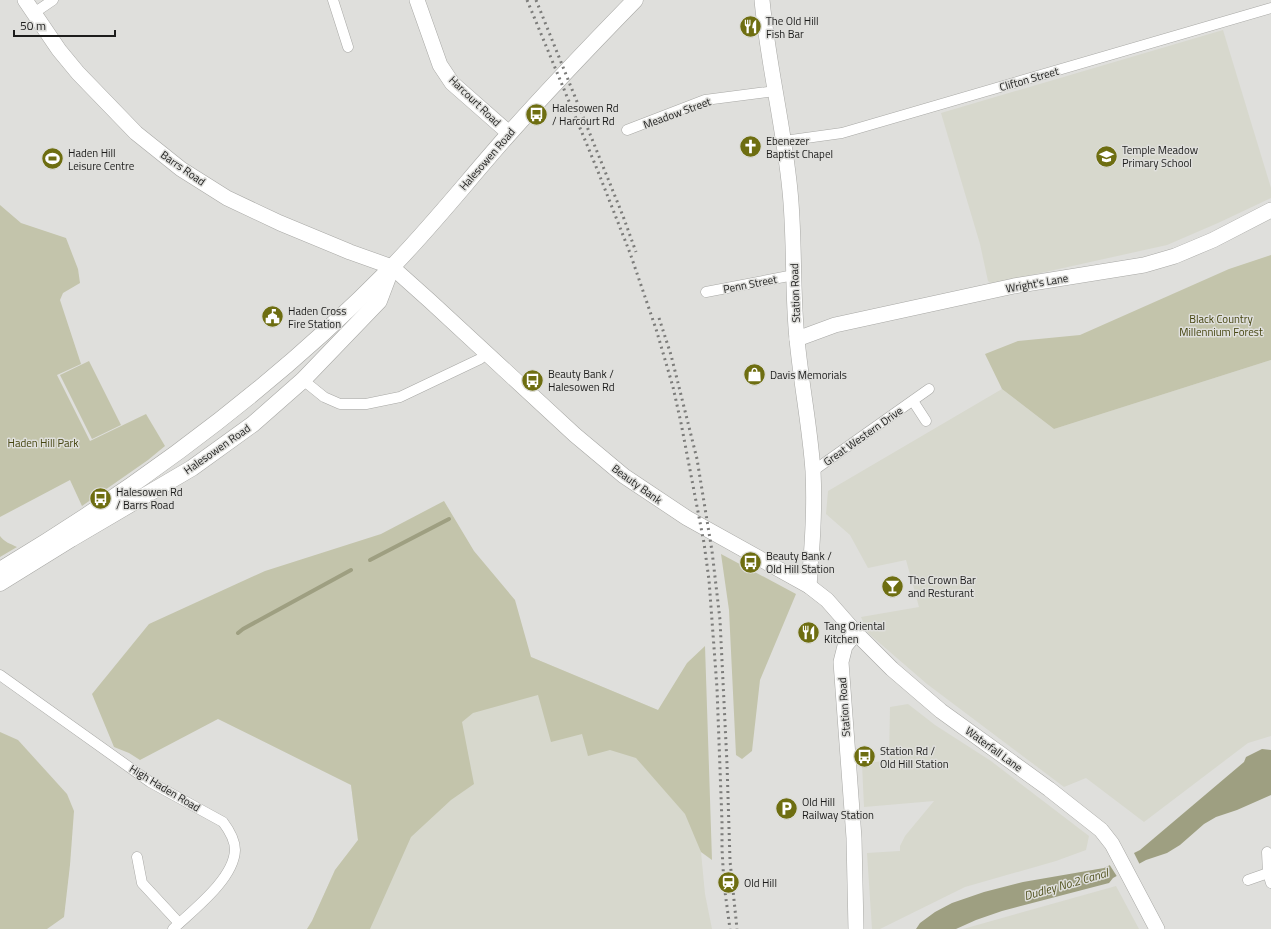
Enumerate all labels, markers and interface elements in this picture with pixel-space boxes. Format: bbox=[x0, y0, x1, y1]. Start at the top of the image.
scale bar bbox=[14, 12, 115, 38]
place label: The Old Hill Fish Bar bbox=[766, 13, 819, 42]
restaurant icon: The Old Hill Fish Bar bbox=[738, 14, 764, 40]
text: 50 m bbox=[20, 16, 46, 35]
street label: Clifton Street bbox=[998, 63, 1061, 95]
street label: Harcourt Road bbox=[445, 72, 505, 130]
street label: Meadow Street bbox=[641, 93, 713, 133]
place label: Halesowen Rd / Harcourt Rd bbox=[552, 100, 619, 129]
bus stop icon: Halesowen Rd / Harcourt Rd bbox=[524, 101, 550, 127]
street label: Halesowen Road bbox=[455, 124, 519, 194]
place label: Ebenezer Baptist Chapel bbox=[766, 133, 833, 162]
church icon: Ebenezer Baptist Chapel bbox=[738, 134, 764, 160]
place label: Temple Meadow Primary School bbox=[1122, 142, 1199, 171]
school or university icon: Temple Meadow Primary School bbox=[1094, 143, 1120, 169]
place label: Haden Hill Leisure Centre bbox=[68, 145, 135, 174]
sports icon: Haden Hill Leisure Centre bbox=[39, 146, 65, 172]
street label: Barrs Road bbox=[157, 147, 209, 189]
street label: Station Road bbox=[786, 263, 804, 323]
street label: Wright's Lane bbox=[1004, 270, 1070, 296]
street label: Penn Street bbox=[722, 271, 778, 297]
place label: Haden Cross Fire Station bbox=[288, 303, 346, 332]
public building icon: Haden Cross Fire Station bbox=[260, 304, 286, 330]
park label: Black Country Millennium Forest bbox=[1179, 311, 1263, 340]
shop icon: Davis Memorials bbox=[742, 362, 768, 388]
place label: Beauty Bank / Halesowen Rd bbox=[548, 366, 615, 395]
bus stop icon: Beauty Bank / Halesowen Rd bbox=[520, 367, 546, 393]
place label: Davis Memorials bbox=[770, 367, 847, 383]
street label: Great Western Drive bbox=[820, 402, 906, 469]
street label: Halesowen Road bbox=[180, 420, 254, 478]
park label: Haden Hill Park bbox=[7, 435, 79, 451]
street label: Beauty Bank bbox=[609, 460, 666, 508]
place label: Halesowen Rd / Barrs Road bbox=[116, 484, 183, 513]
bus stop icon: Halesowen Rd / Barrs Road bbox=[87, 485, 113, 511]
place label: Beauty Bank / Old Hill Station bbox=[766, 548, 835, 577]
bus stop icon: Beauty Bank / Old Hill Station bbox=[738, 549, 764, 575]
place label: The Crown Bar and Resturant bbox=[908, 572, 976, 601]
bar icon: The Crown Bar and Resturant bbox=[880, 573, 906, 599]
place label: Tang Oriental Kitchen bbox=[824, 618, 885, 647]
restaurant icon: Tang Oriental Kitchen bbox=[795, 619, 821, 645]
street label: Station Road bbox=[834, 677, 854, 737]
street label: Waterfall Lane bbox=[962, 723, 1026, 775]
place label: Station Rd / Old Hill Station bbox=[880, 743, 949, 772]
bus stop icon: Station Rd / Old Hill Station bbox=[851, 744, 877, 770]
street label: High Haden Road bbox=[126, 760, 204, 816]
place label: Old Hill Railway Station bbox=[802, 794, 874, 823]
parking icon: Old Hill Railway Station bbox=[774, 795, 800, 821]
water label: Dudley No.2 Canal bbox=[1022, 863, 1112, 905]
station icon: Old Hill bbox=[716, 870, 742, 896]
place label: Old Hill bbox=[744, 875, 777, 891]

